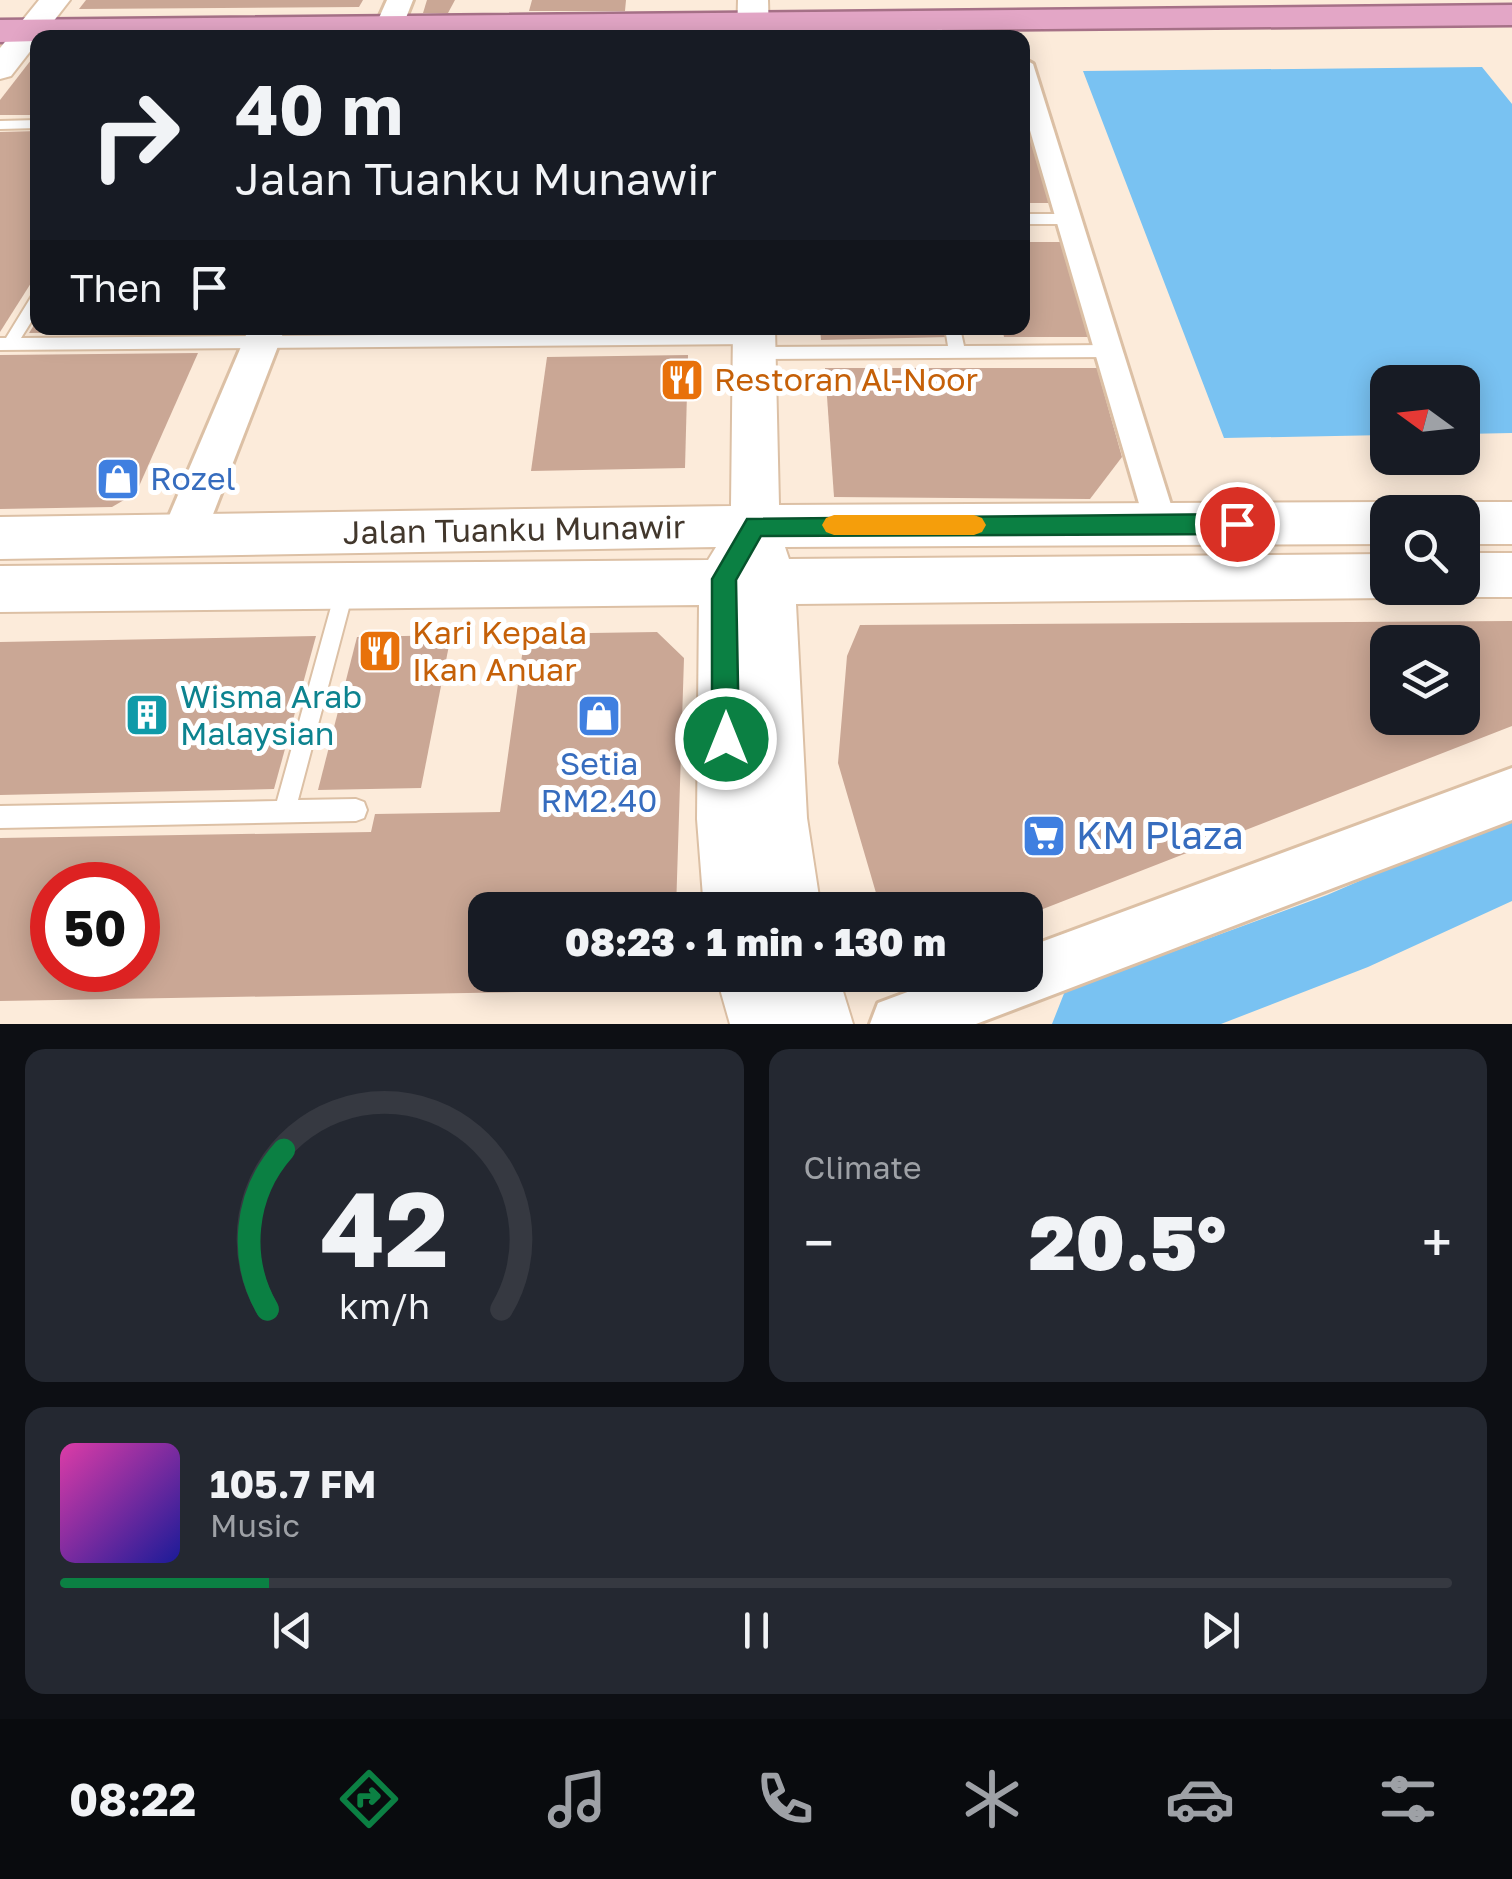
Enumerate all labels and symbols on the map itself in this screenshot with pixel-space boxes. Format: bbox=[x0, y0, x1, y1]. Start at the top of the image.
restaurant icon: Restoran Al-Noor bbox=[659, 357, 705, 403]
place label: Restoran Al-Noor bbox=[714, 360, 978, 398]
north arrow bbox=[1370, 365, 1480, 475]
shop icon: Rozel bbox=[95, 456, 141, 502]
place label: Rozel bbox=[150, 459, 236, 497]
pin bbox=[1195, 482, 1280, 567]
street label: Jalan Tuanku Munawir bbox=[342, 507, 686, 551]
place label: Kari Kepala Ikan Anuar bbox=[412, 613, 587, 688]
restaurant icon: Kari Kepala Ikan Anuar bbox=[357, 628, 403, 674]
place label: Wisma Arab Malaysian bbox=[180, 677, 362, 752]
position arrow bbox=[674, 687, 778, 791]
building icon: Wisma Arab Malaysian bbox=[124, 692, 170, 738]
shop icon: Setia RM2.40 bbox=[576, 693, 622, 739]
place label: Setia RM2.40 bbox=[541, 744, 657, 819]
place label: KM Plaza bbox=[1076, 812, 1244, 857]
supermarket icon: KM Plaza bbox=[1021, 813, 1067, 859]
speed limit sign: 50 bbox=[30, 862, 160, 992]

